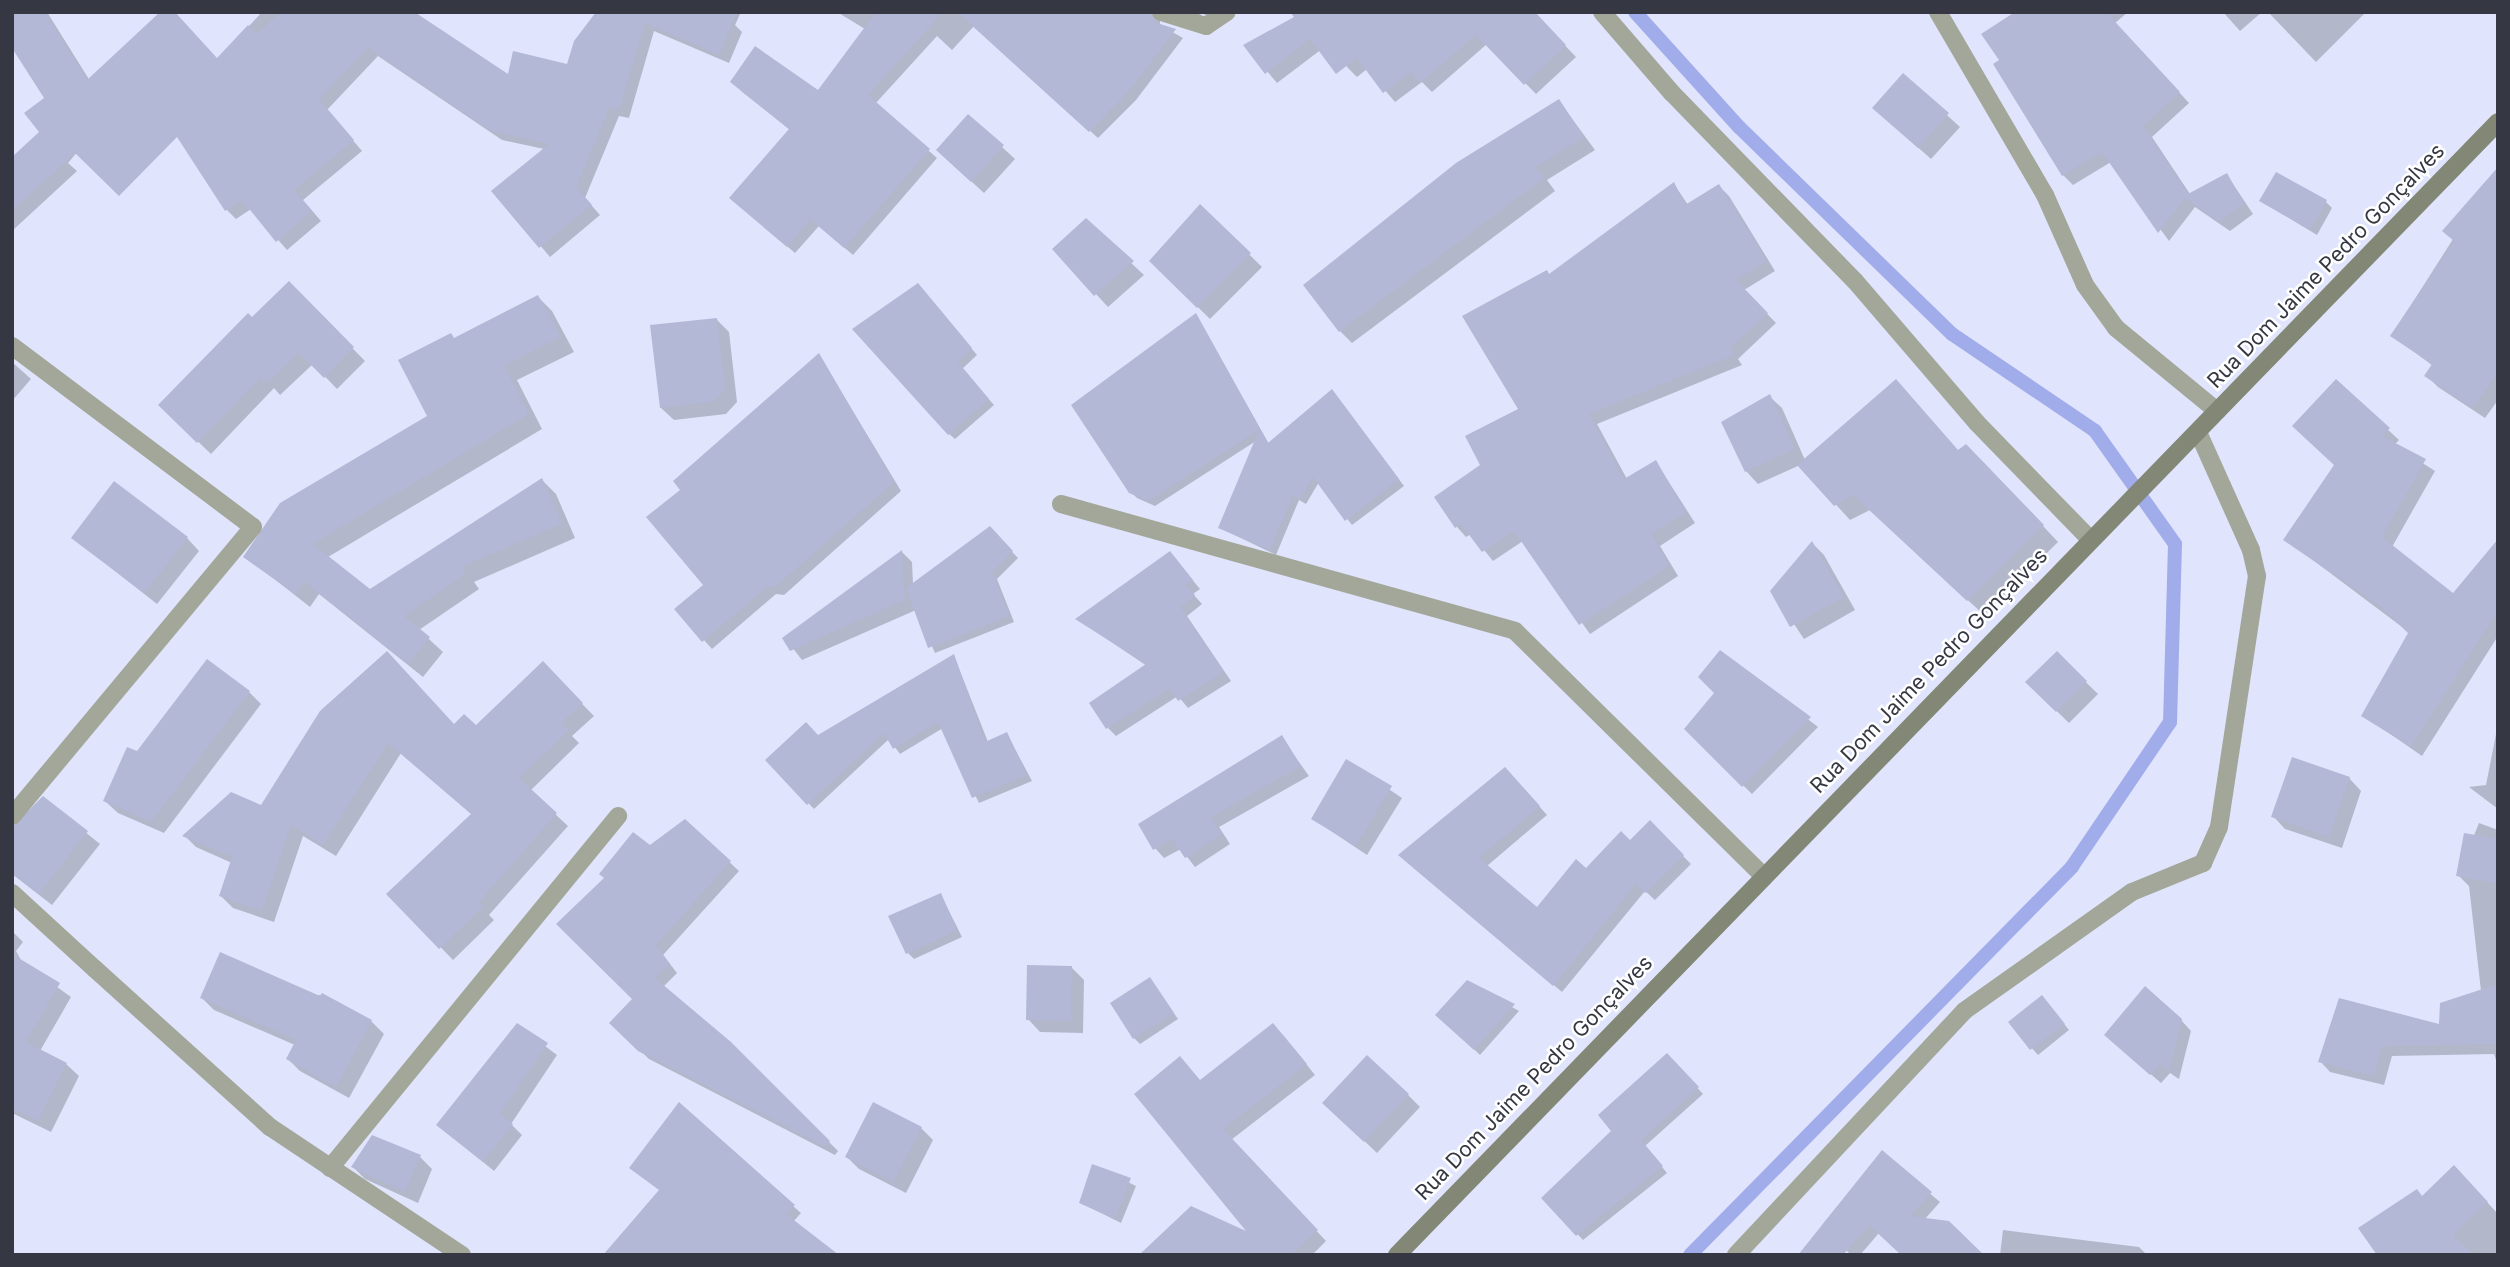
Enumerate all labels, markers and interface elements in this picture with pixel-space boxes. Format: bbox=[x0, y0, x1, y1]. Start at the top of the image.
street label: Rua Dom Jaime Pedro Gonçalves bbox=[2202, 139, 2450, 393]
street label: Rua Dom Jaime Pedro Gonçalves bbox=[1805, 544, 2053, 798]
street label: Rua Dom Jaime Pedro Gonçalves bbox=[1410, 951, 1658, 1205]

